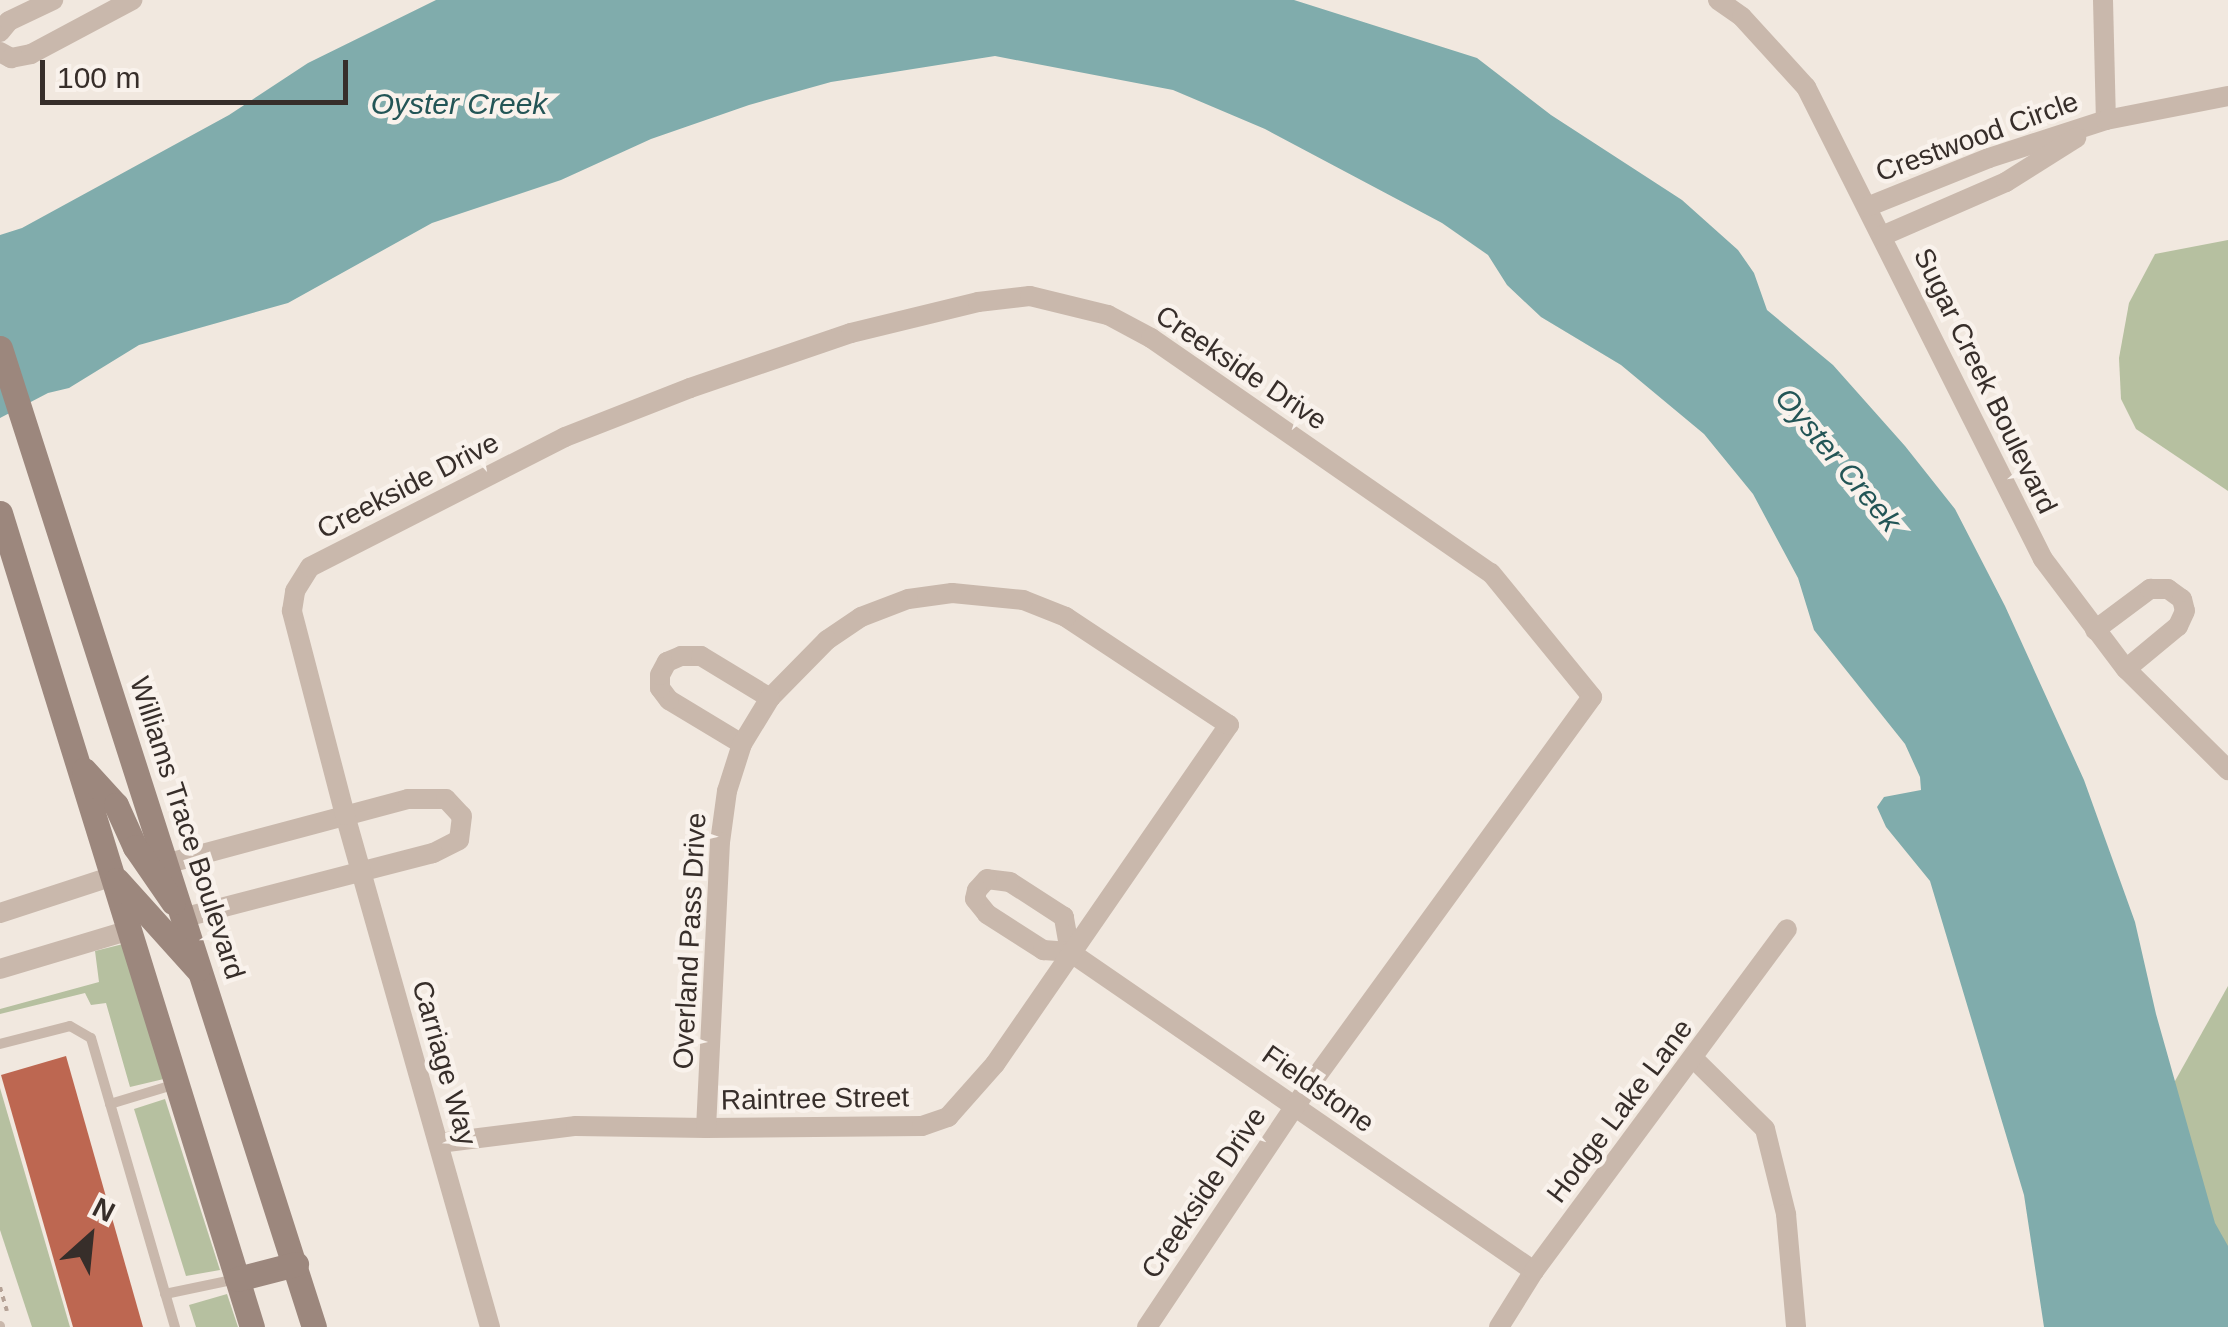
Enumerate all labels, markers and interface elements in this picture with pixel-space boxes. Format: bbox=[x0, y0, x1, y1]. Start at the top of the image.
scale bar bbox=[45, 40, 352, 102]
text: 100 m bbox=[57, 61, 140, 94]
street label: Crestwood Circle bbox=[1871, 85, 2083, 189]
water label: Oyster Creek bbox=[371, 86, 547, 122]
street label: Sugar Creek Boulevard bbox=[1906, 243, 2064, 519]
street label: Creekside Drive bbox=[1149, 298, 1333, 438]
water label: Oyster Creek bbox=[1767, 381, 1909, 539]
street label: Creekside Drive bbox=[312, 426, 504, 546]
street label: Williams Trace Boulevard bbox=[122, 672, 252, 984]
street label: Overland Pass Drive bbox=[667, 812, 713, 1070]
street label: Carriage Way bbox=[404, 977, 484, 1149]
street label: Hodge Lake Lane bbox=[1540, 1013, 1700, 1209]
street label: Fieldstone bbox=[1255, 1038, 1381, 1140]
street label: Raintree Street bbox=[721, 1081, 909, 1117]
street label: Creekside Drive bbox=[1134, 1101, 1274, 1285]
north arrow bbox=[40, 1187, 140, 1287]
text: N bbox=[88, 1191, 120, 1228]

